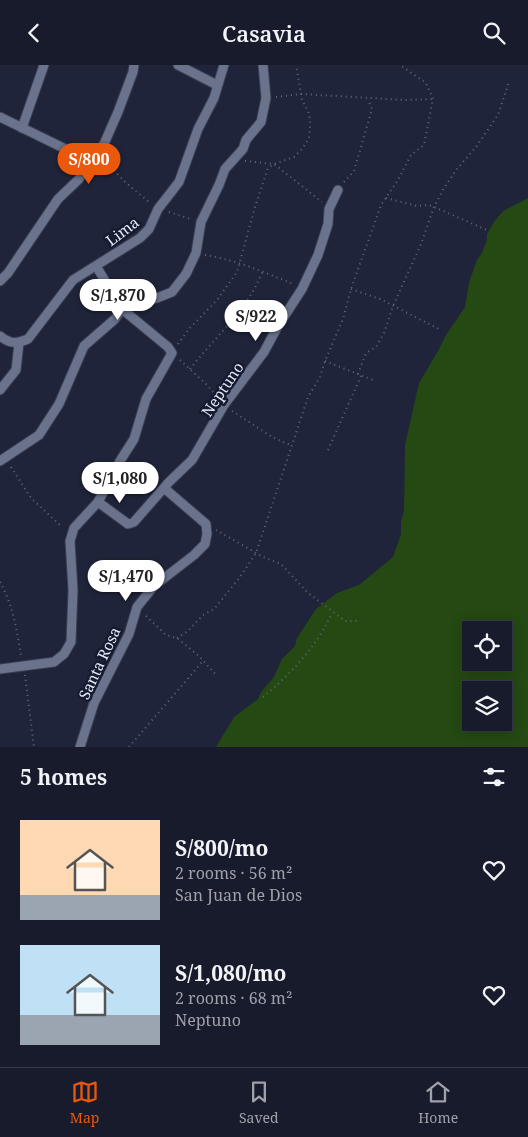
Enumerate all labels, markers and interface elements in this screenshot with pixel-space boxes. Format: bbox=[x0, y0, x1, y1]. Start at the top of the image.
text: Casavia bbox=[222, 18, 306, 48]
icon: back bbox=[20, 19, 48, 47]
icon: search bbox=[480, 19, 508, 47]
pin: S/800 bbox=[54, 143, 124, 185]
text: S/800 bbox=[69, 148, 110, 170]
street label: Lima bbox=[101, 212, 143, 250]
pin: S/1,870 bbox=[72, 279, 164, 321]
text: S/1,870 bbox=[91, 284, 145, 306]
pin: S/922 bbox=[221, 299, 291, 342]
text: S/922 bbox=[236, 305, 277, 327]
street label: Neptuno bbox=[196, 358, 248, 420]
pin: S/1,080 bbox=[74, 461, 166, 504]
text: S/1,080 bbox=[93, 467, 147, 489]
pin: S/1,470 bbox=[80, 559, 172, 602]
text: S/1,470 bbox=[99, 565, 153, 587]
map controls bbox=[462, 621, 512, 731]
button: locate bbox=[462, 621, 512, 671]
street label: Santa Rosa bbox=[74, 624, 124, 702]
button: layers bbox=[462, 681, 512, 731]
text: 5 homes bbox=[20, 763, 107, 791]
icon: filters bbox=[480, 763, 508, 791]
text: S/800/mo bbox=[175, 834, 268, 862]
icon: home bbox=[60, 840, 120, 900]
icon: heart bbox=[480, 856, 508, 884]
text: 2 rooms · 56 m² bbox=[175, 862, 292, 884]
text: San Juan de Dios bbox=[175, 884, 302, 906]
text: S/1,080/mo bbox=[175, 959, 287, 987]
icon: home bbox=[60, 965, 120, 1025]
icon: heart bbox=[480, 981, 508, 1009]
text: 2 rooms · 68 m² bbox=[175, 987, 292, 1009]
text: Neptuno bbox=[175, 1009, 241, 1031]
tab: Map bbox=[70, 1078, 99, 1127]
tab: Saved bbox=[239, 1078, 279, 1127]
tab: Home bbox=[418, 1078, 458, 1127]

